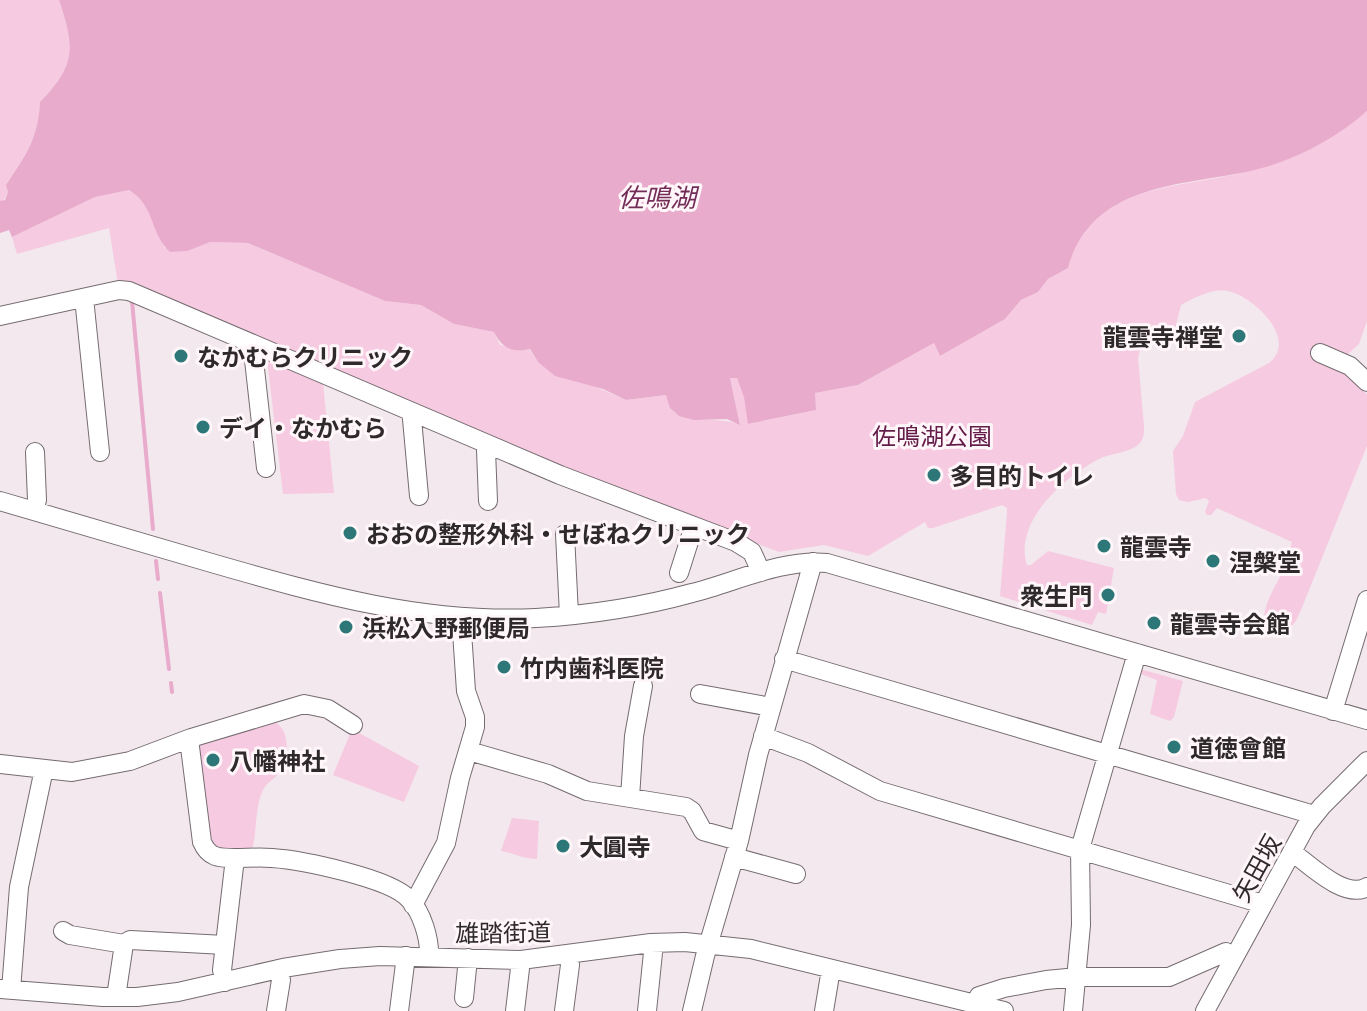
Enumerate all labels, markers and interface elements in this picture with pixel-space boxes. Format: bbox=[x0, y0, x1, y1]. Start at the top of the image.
water label: 佐鳴湖 bbox=[618, 181, 700, 212]
place label: 龍雲寺禅堂 bbox=[1103, 322, 1223, 351]
marker: 龍雲寺禅堂 bbox=[1230, 327, 1248, 345]
place label: なかむらクリニック bbox=[197, 342, 413, 371]
marker: なかむらクリニック bbox=[172, 347, 190, 365]
place label: デイ・なかむら bbox=[219, 413, 387, 442]
marker: デイ・なかむら bbox=[194, 418, 212, 436]
park label: 佐鳴湖公園 bbox=[872, 421, 992, 450]
place label: 多目的トイレ bbox=[950, 461, 1094, 490]
marker: 多目的トイレ bbox=[925, 466, 943, 484]
place label: おおの整形外科・せぼねクリニック bbox=[366, 519, 750, 548]
marker: おおの整形外科・せぼねクリニック bbox=[341, 524, 359, 542]
place label: 龍雲寺 bbox=[1120, 532, 1192, 561]
marker: 龍雲寺 bbox=[1095, 537, 1113, 555]
place label: 涅槃堂 bbox=[1229, 547, 1301, 576]
marker: 涅槃堂 bbox=[1204, 552, 1222, 570]
place label: 衆生門 bbox=[1020, 581, 1092, 610]
marker: 衆生門 bbox=[1099, 586, 1117, 604]
place label: 龍雲寺会館 bbox=[1170, 609, 1290, 638]
place label: 浜松入野郵便局 bbox=[362, 613, 530, 642]
marker: 龍雲寺会館 bbox=[1145, 614, 1163, 632]
marker: 浜松入野郵便局 bbox=[337, 618, 355, 636]
place label: 竹内歯科医院 bbox=[520, 653, 664, 682]
marker: 竹内歯科医院 bbox=[495, 658, 513, 676]
place label: 道徳會館 bbox=[1190, 733, 1286, 762]
marker: 道徳會館 bbox=[1165, 738, 1183, 756]
place label: 八幡神社 bbox=[229, 746, 325, 775]
marker: 八幡神社 bbox=[204, 751, 222, 769]
street label: 矢田坂 bbox=[1226, 829, 1286, 907]
place label: 大圓寺 bbox=[579, 832, 651, 861]
marker: 大圓寺 bbox=[554, 837, 572, 855]
street label: 雄踏街道 bbox=[455, 917, 551, 947]

